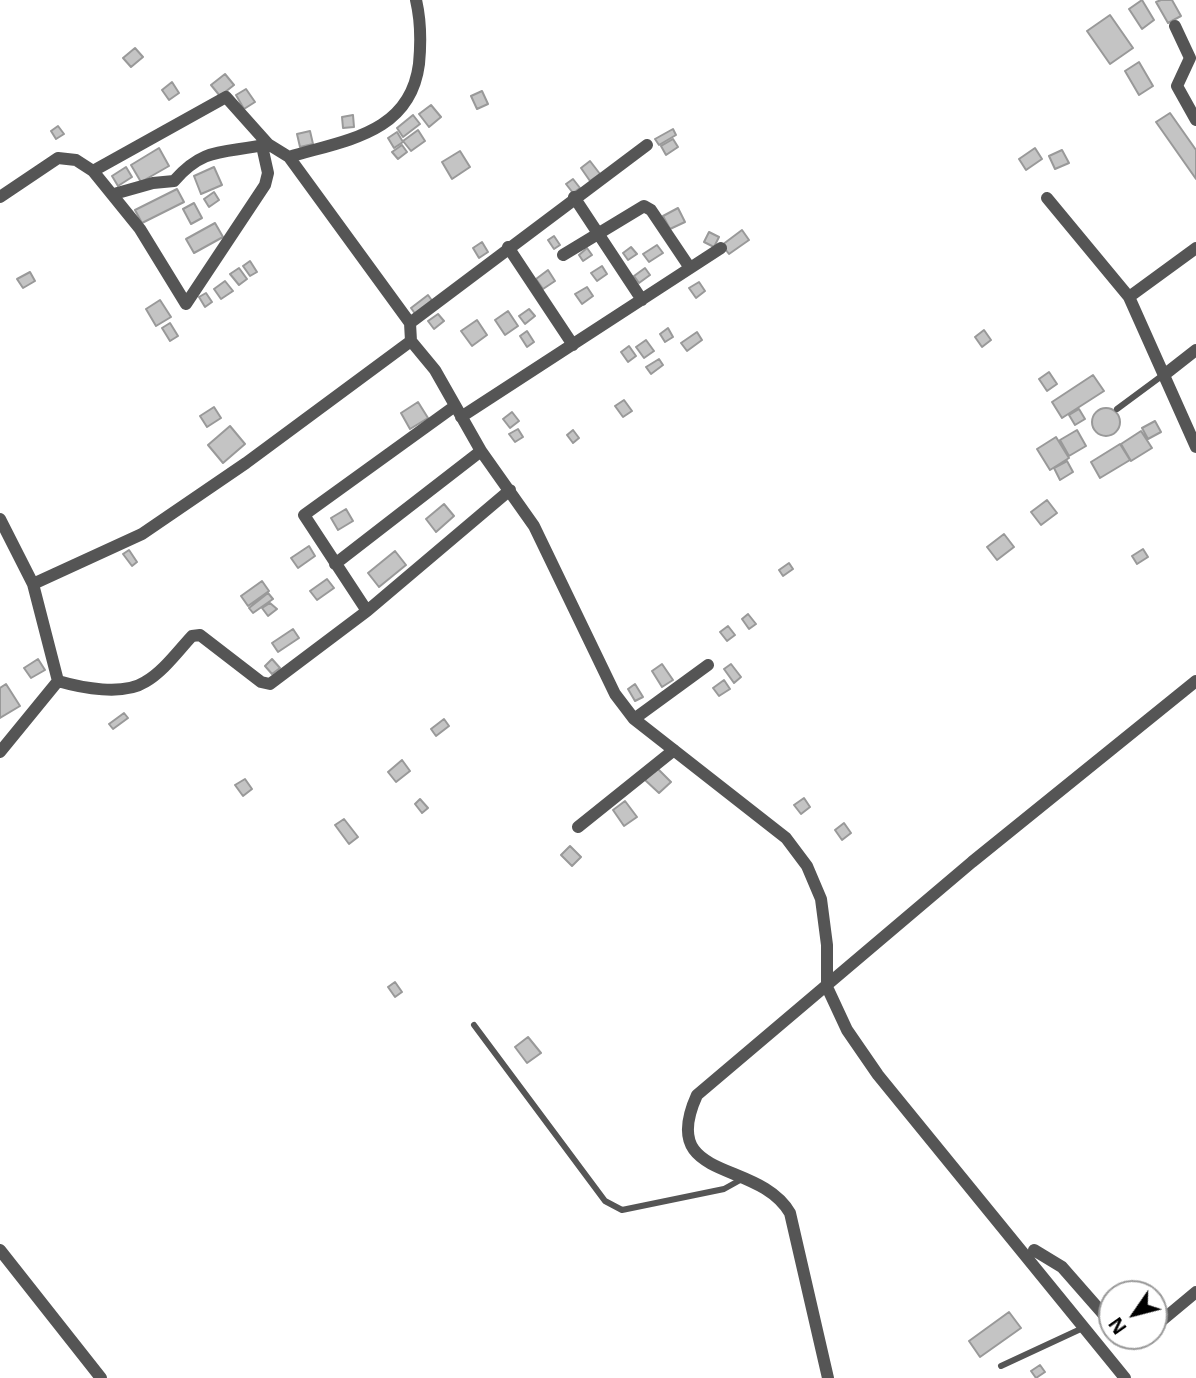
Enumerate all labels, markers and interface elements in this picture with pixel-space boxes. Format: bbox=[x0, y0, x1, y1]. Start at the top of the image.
north arrow bbox=[1098, 1280, 1168, 1350]
text: N bbox=[1102, 1312, 1133, 1340]

